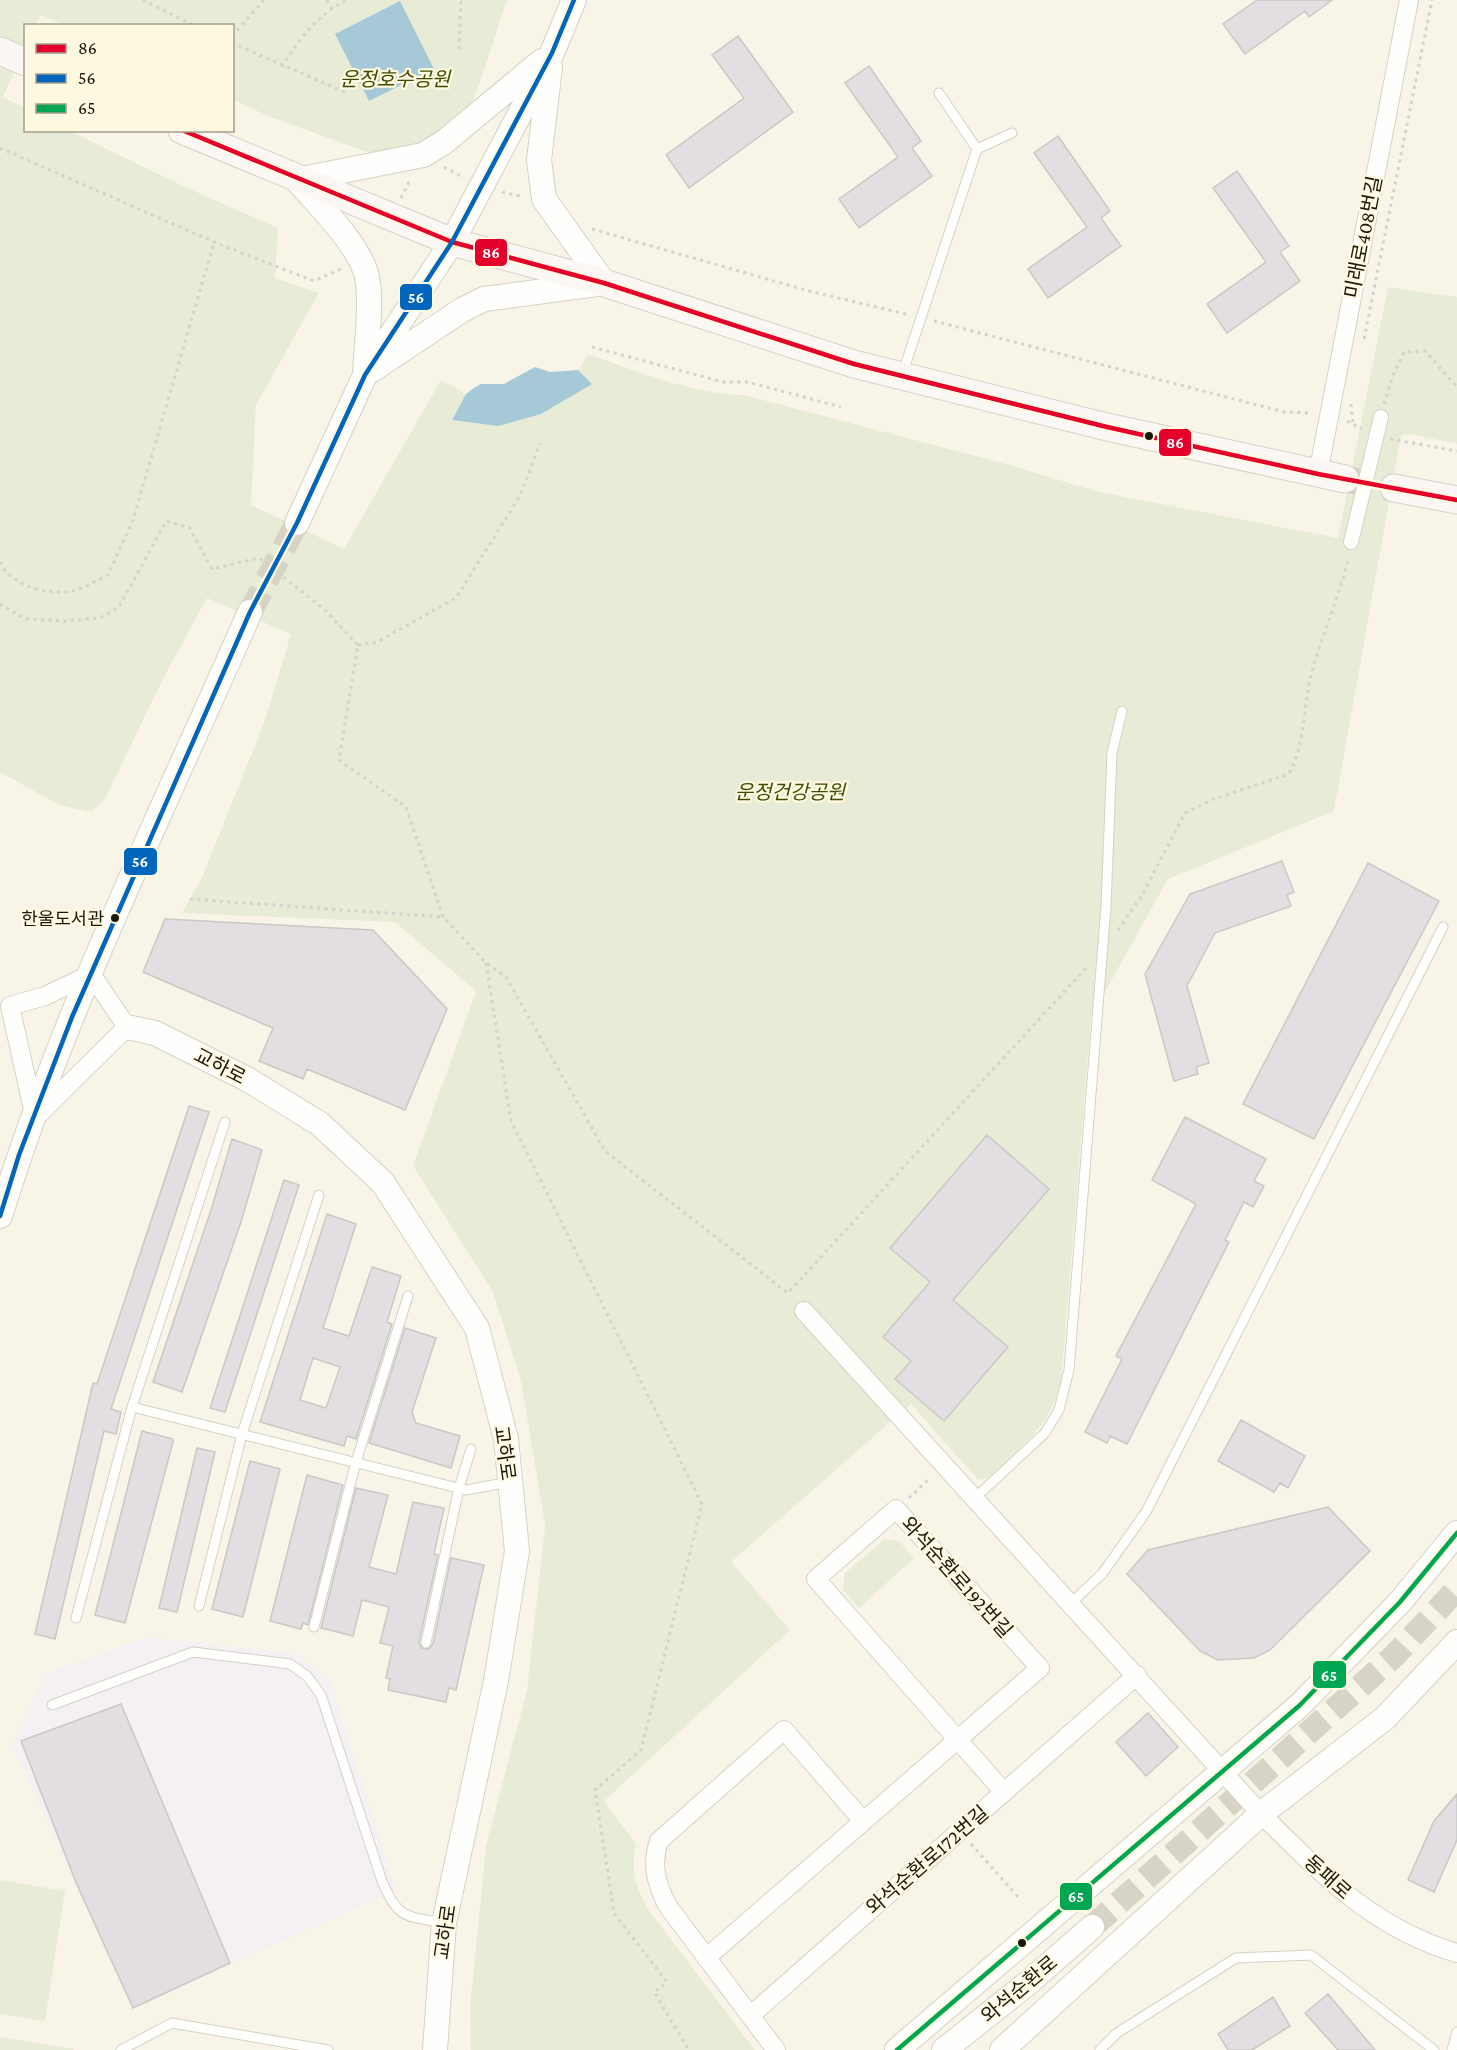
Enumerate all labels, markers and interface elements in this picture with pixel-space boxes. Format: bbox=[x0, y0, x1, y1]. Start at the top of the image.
legend bbox=[24, 24, 234, 132]
text: 86 bbox=[78, 38, 97, 58]
text: 56 bbox=[78, 68, 96, 88]
park label: 운정호수공원 bbox=[340, 68, 452, 90]
text: 65 bbox=[78, 98, 95, 118]
street label: 미래로408번길 bbox=[1340, 174, 1386, 300]
line badge: 86 bbox=[474, 238, 508, 267]
text: 86 bbox=[482, 244, 500, 261]
line badge: 56 bbox=[399, 283, 433, 311]
text: 56 bbox=[408, 289, 424, 306]
line badge: 86 bbox=[1158, 428, 1192, 457]
unlabelled marker bbox=[1143, 430, 1155, 442]
text: 86 bbox=[1166, 434, 1184, 451]
park label: 운정건강공원 bbox=[735, 781, 847, 803]
line badge: 56 bbox=[123, 847, 158, 876]
text: 56 bbox=[132, 853, 148, 870]
place label: 한울도서관 bbox=[21, 909, 104, 929]
marker: 한울도서관 bbox=[109, 912, 121, 924]
street label: 교하로 bbox=[190, 1044, 250, 1088]
street label: 교하로 bbox=[490, 1424, 520, 1482]
street label: 와석순환로192번길 bbox=[897, 1512, 1017, 1642]
line badge: 65 bbox=[1312, 1660, 1347, 1689]
text: 65 bbox=[1321, 1667, 1337, 1684]
street label: 와석순환로172번길 bbox=[862, 1801, 992, 1919]
street label: 동패로 bbox=[1300, 1850, 1356, 1904]
line badge: 65 bbox=[1059, 1882, 1093, 1911]
text: 65 bbox=[1068, 1888, 1084, 1905]
street label: 교하로 bbox=[430, 1903, 460, 1961]
unlabelled marker bbox=[1016, 1937, 1028, 1949]
street label: 와석순환로 bbox=[977, 1951, 1061, 2027]

